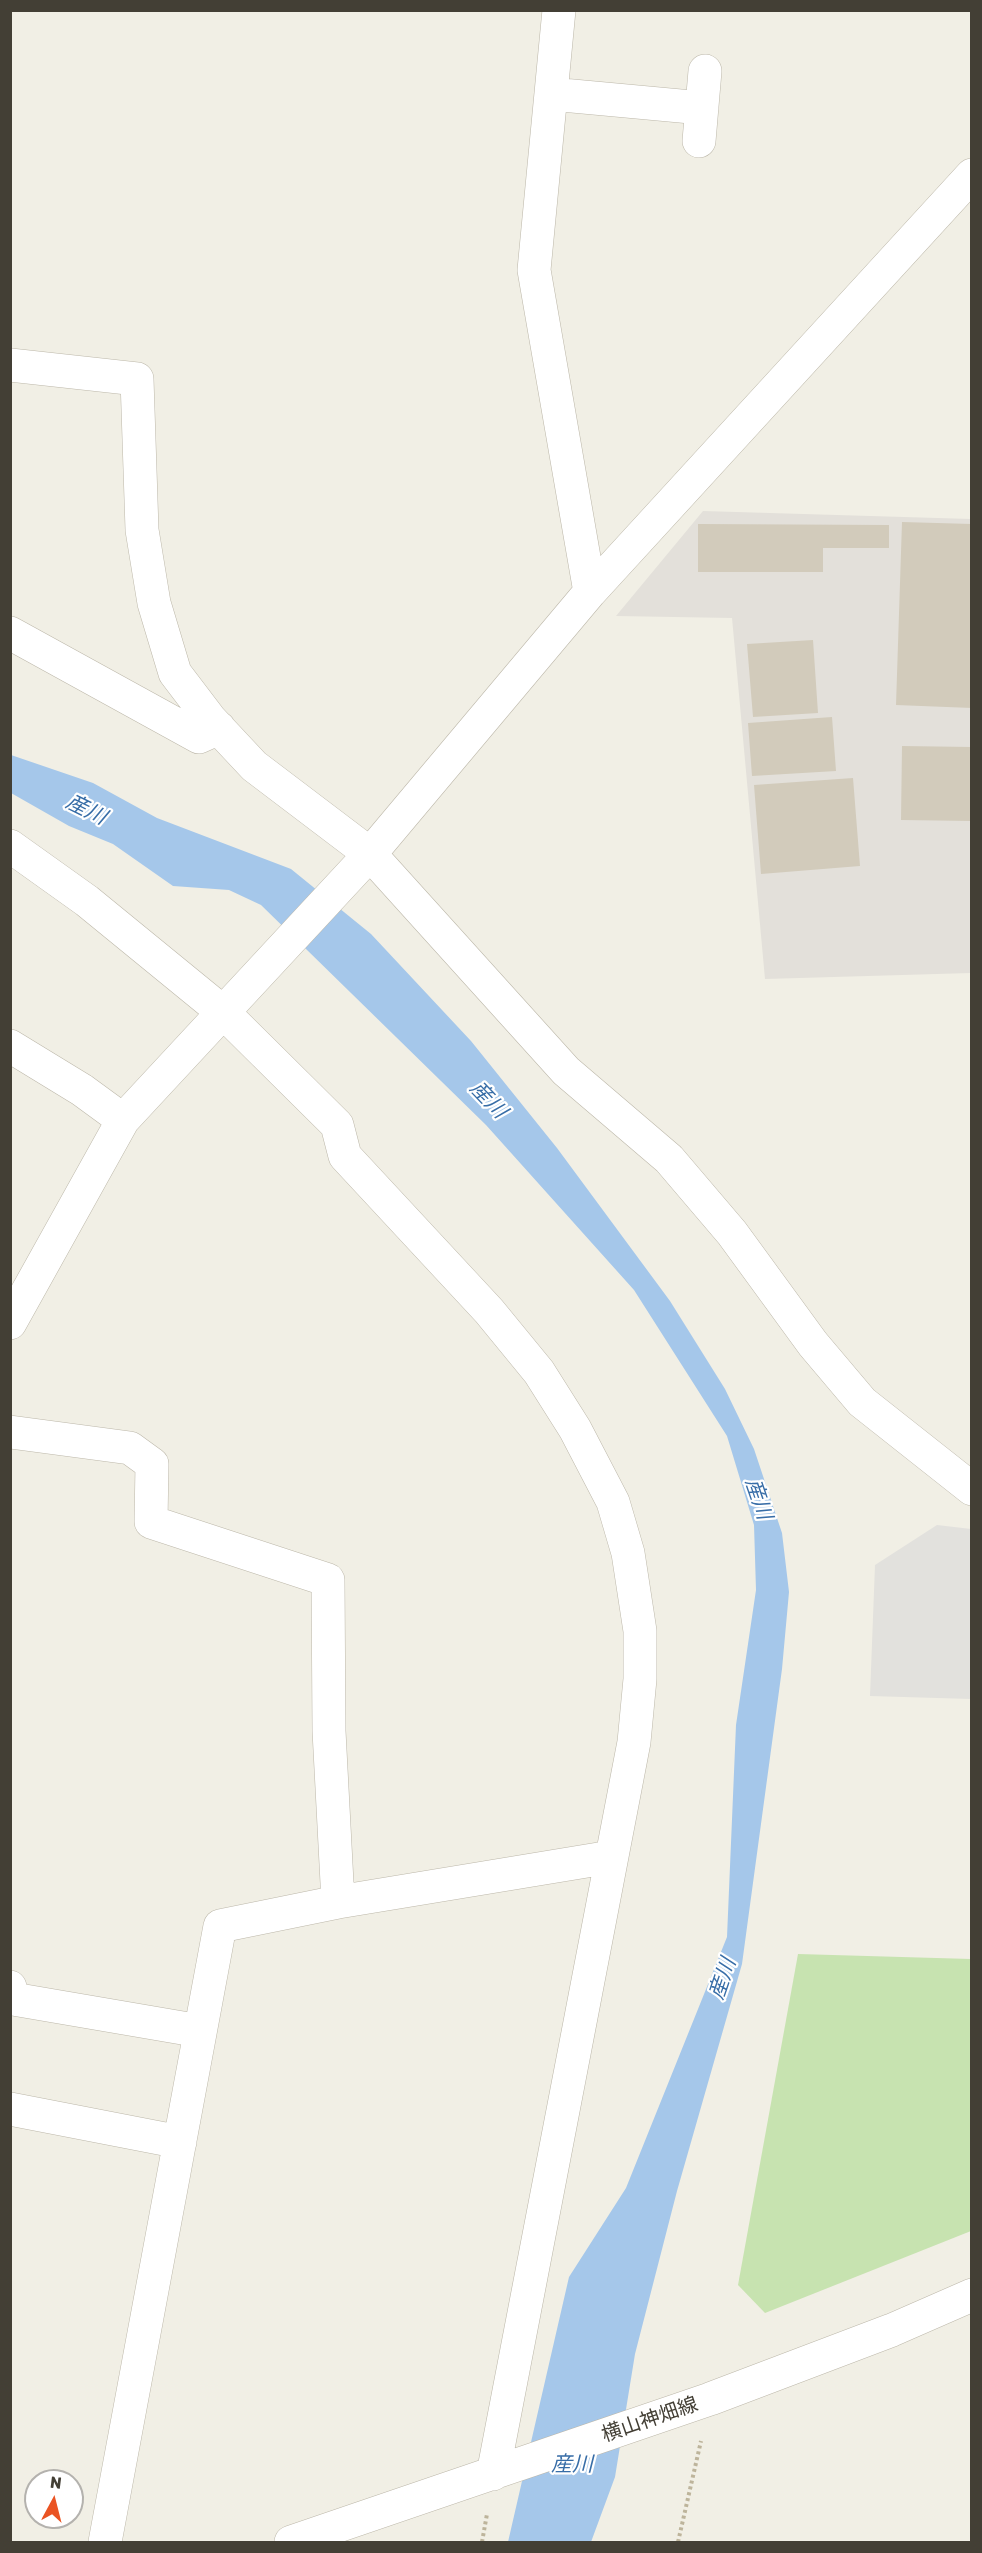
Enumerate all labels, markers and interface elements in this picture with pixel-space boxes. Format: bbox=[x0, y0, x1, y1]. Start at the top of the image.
water label: 産川 bbox=[62, 789, 110, 831]
water label: 産川 bbox=[464, 1076, 512, 1124]
water label: 産川 bbox=[739, 1475, 777, 1523]
water label: 産川 bbox=[704, 1955, 742, 2003]
street label: 横山神畑線 bbox=[599, 2392, 701, 2448]
water label: 産川 bbox=[551, 2452, 593, 2478]
north arrow bbox=[24, 2469, 84, 2529]
text: N bbox=[49, 2472, 63, 2493]

